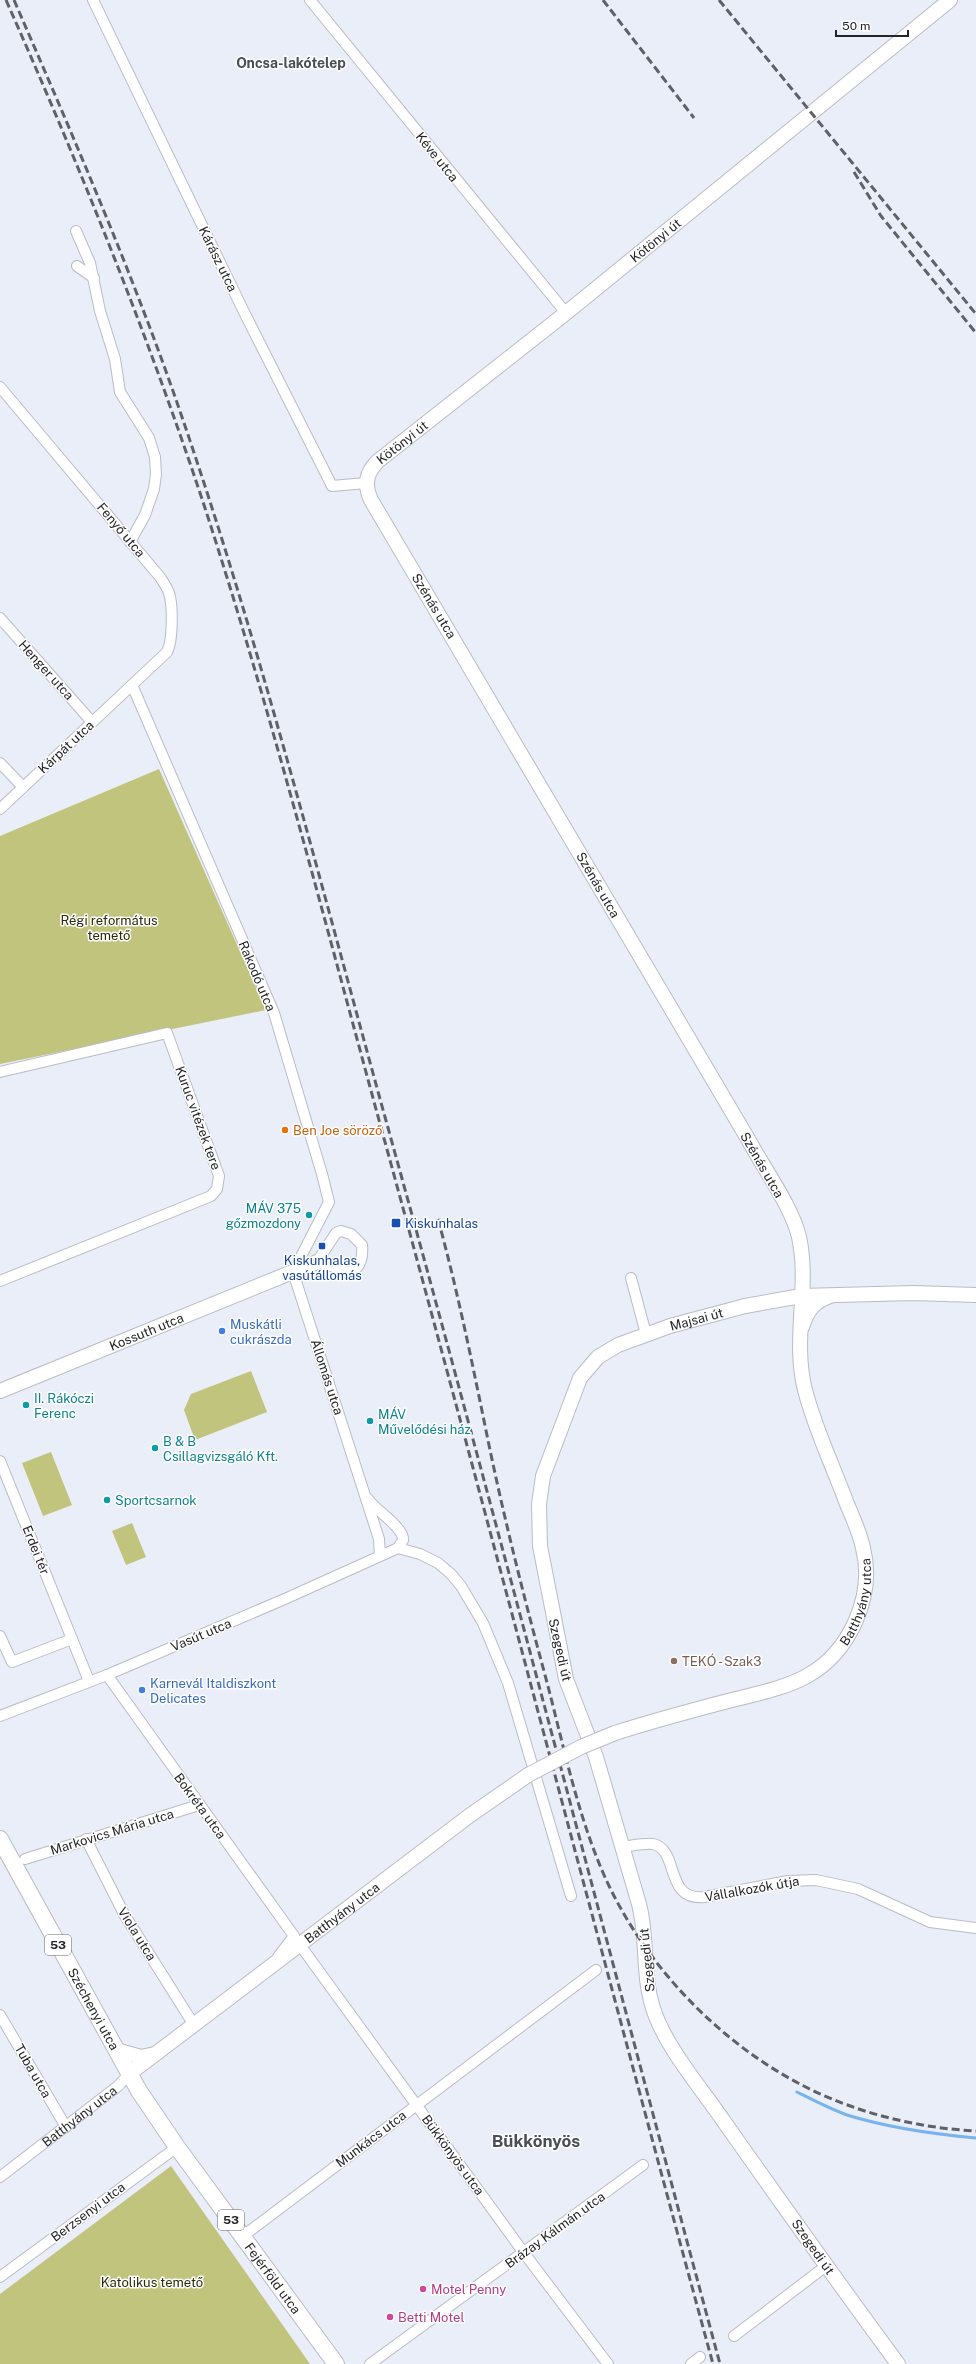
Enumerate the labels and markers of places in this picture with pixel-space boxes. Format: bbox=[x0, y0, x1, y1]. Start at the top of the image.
place label: Ben Joe söröző bbox=[293, 1123, 382, 1138]
marker: Ben Joe söröző bbox=[280, 1125, 290, 1135]
place label: MÁV 375 gőzmozdony bbox=[226, 1200, 301, 1231]
marker: MÁV 375 gőzmozdony bbox=[304, 1210, 314, 1220]
place label: Kiskunhalas bbox=[405, 1216, 478, 1231]
marker: Kiskunhalas bbox=[390, 1217, 402, 1229]
marker: Kiskunhalas, vasútállomás bbox=[317, 1241, 327, 1251]
place label: Kiskunhalas, vasútállomás bbox=[282, 1253, 362, 1283]
place label: Muskátli cukrászda bbox=[230, 1317, 292, 1347]
marker: Muskátli cukrászda bbox=[217, 1326, 227, 1336]
place label: II. Rákóczi Ferenc bbox=[34, 1391, 94, 1421]
marker: II. Rákóczi Ferenc bbox=[21, 1400, 31, 1410]
place label: MÁV Művelődési ház bbox=[378, 1406, 471, 1437]
marker: MÁV Művelődési ház bbox=[365, 1416, 375, 1426]
place label: B & B Csillagvizsgáló Kft. bbox=[163, 1434, 278, 1464]
marker: B & B Csillagvizsgáló Kft. bbox=[150, 1443, 160, 1453]
place label: Sportcsarnok bbox=[115, 1493, 197, 1508]
marker: Sportcsarnok bbox=[102, 1495, 112, 1505]
place label: TEKÓ - Szak3 bbox=[682, 1653, 762, 1669]
marker: TEKÓ - Szak3 bbox=[669, 1656, 679, 1666]
place label: Karnevál Italdiszkont Delicates bbox=[150, 1676, 276, 1706]
marker: Karnevál Italdiszkont Delicates bbox=[137, 1685, 147, 1695]
place label: Motel Penny bbox=[431, 2282, 506, 2297]
marker: Motel Penny bbox=[418, 2284, 428, 2294]
place label: Betti Motel bbox=[398, 2310, 464, 2325]
marker: Betti Motel bbox=[385, 2312, 395, 2322]

